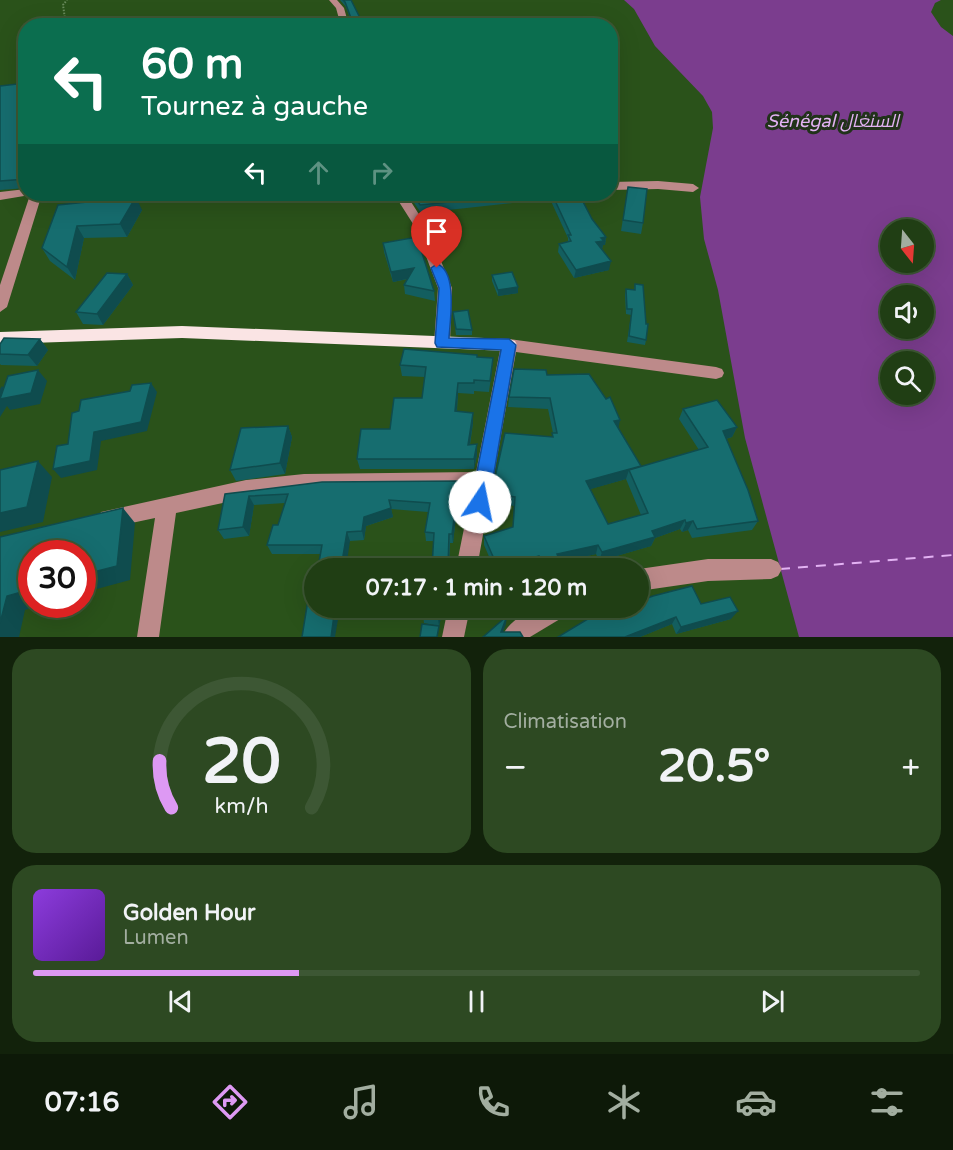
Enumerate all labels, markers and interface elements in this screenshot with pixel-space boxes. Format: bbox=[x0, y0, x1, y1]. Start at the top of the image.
text: 60 m bbox=[141, 39, 243, 90]
icon: left bbox=[42, 42, 120, 120]
text: Tournez à gauche bbox=[141, 90, 368, 123]
water label: Sénégal السنغال bbox=[767, 110, 901, 132]
icon: left bbox=[239, 156, 272, 189]
icon: ahead bbox=[302, 156, 335, 189]
icon: right bbox=[365, 156, 398, 189]
pin bbox=[411, 206, 462, 268]
icon: arrive bbox=[420, 215, 453, 248]
north arrow bbox=[880, 219, 934, 273]
map controls bbox=[880, 219, 934, 405]
button: sound bbox=[880, 285, 934, 339]
button: search bbox=[880, 351, 934, 405]
position arrow bbox=[448, 470, 512, 534]
speed limit sign: 30 bbox=[18, 540, 96, 618]
text: 07:17 · 1 min · 120 m bbox=[366, 575, 587, 601]
text: Climatisation bbox=[504, 710, 627, 734]
text: 20 bbox=[202, 725, 280, 800]
text: 20.5° bbox=[658, 740, 771, 794]
text: − bbox=[504, 748, 527, 787]
text: + bbox=[901, 748, 920, 787]
text: km/h bbox=[214, 793, 268, 819]
text: Golden Hour bbox=[123, 900, 255, 926]
text: Lumen bbox=[123, 926, 189, 950]
icon: previous bbox=[164, 985, 197, 1018]
icon: pause bbox=[460, 985, 493, 1018]
icon: next bbox=[756, 985, 789, 1018]
icon: directions bbox=[209, 1081, 251, 1123]
icon: music bbox=[340, 1081, 382, 1123]
icon: phone bbox=[472, 1081, 514, 1123]
icon: climate bbox=[603, 1081, 645, 1123]
icon: car bbox=[735, 1081, 777, 1123]
icon: filters bbox=[866, 1081, 908, 1123]
text: 07:16 bbox=[45, 1086, 120, 1119]

